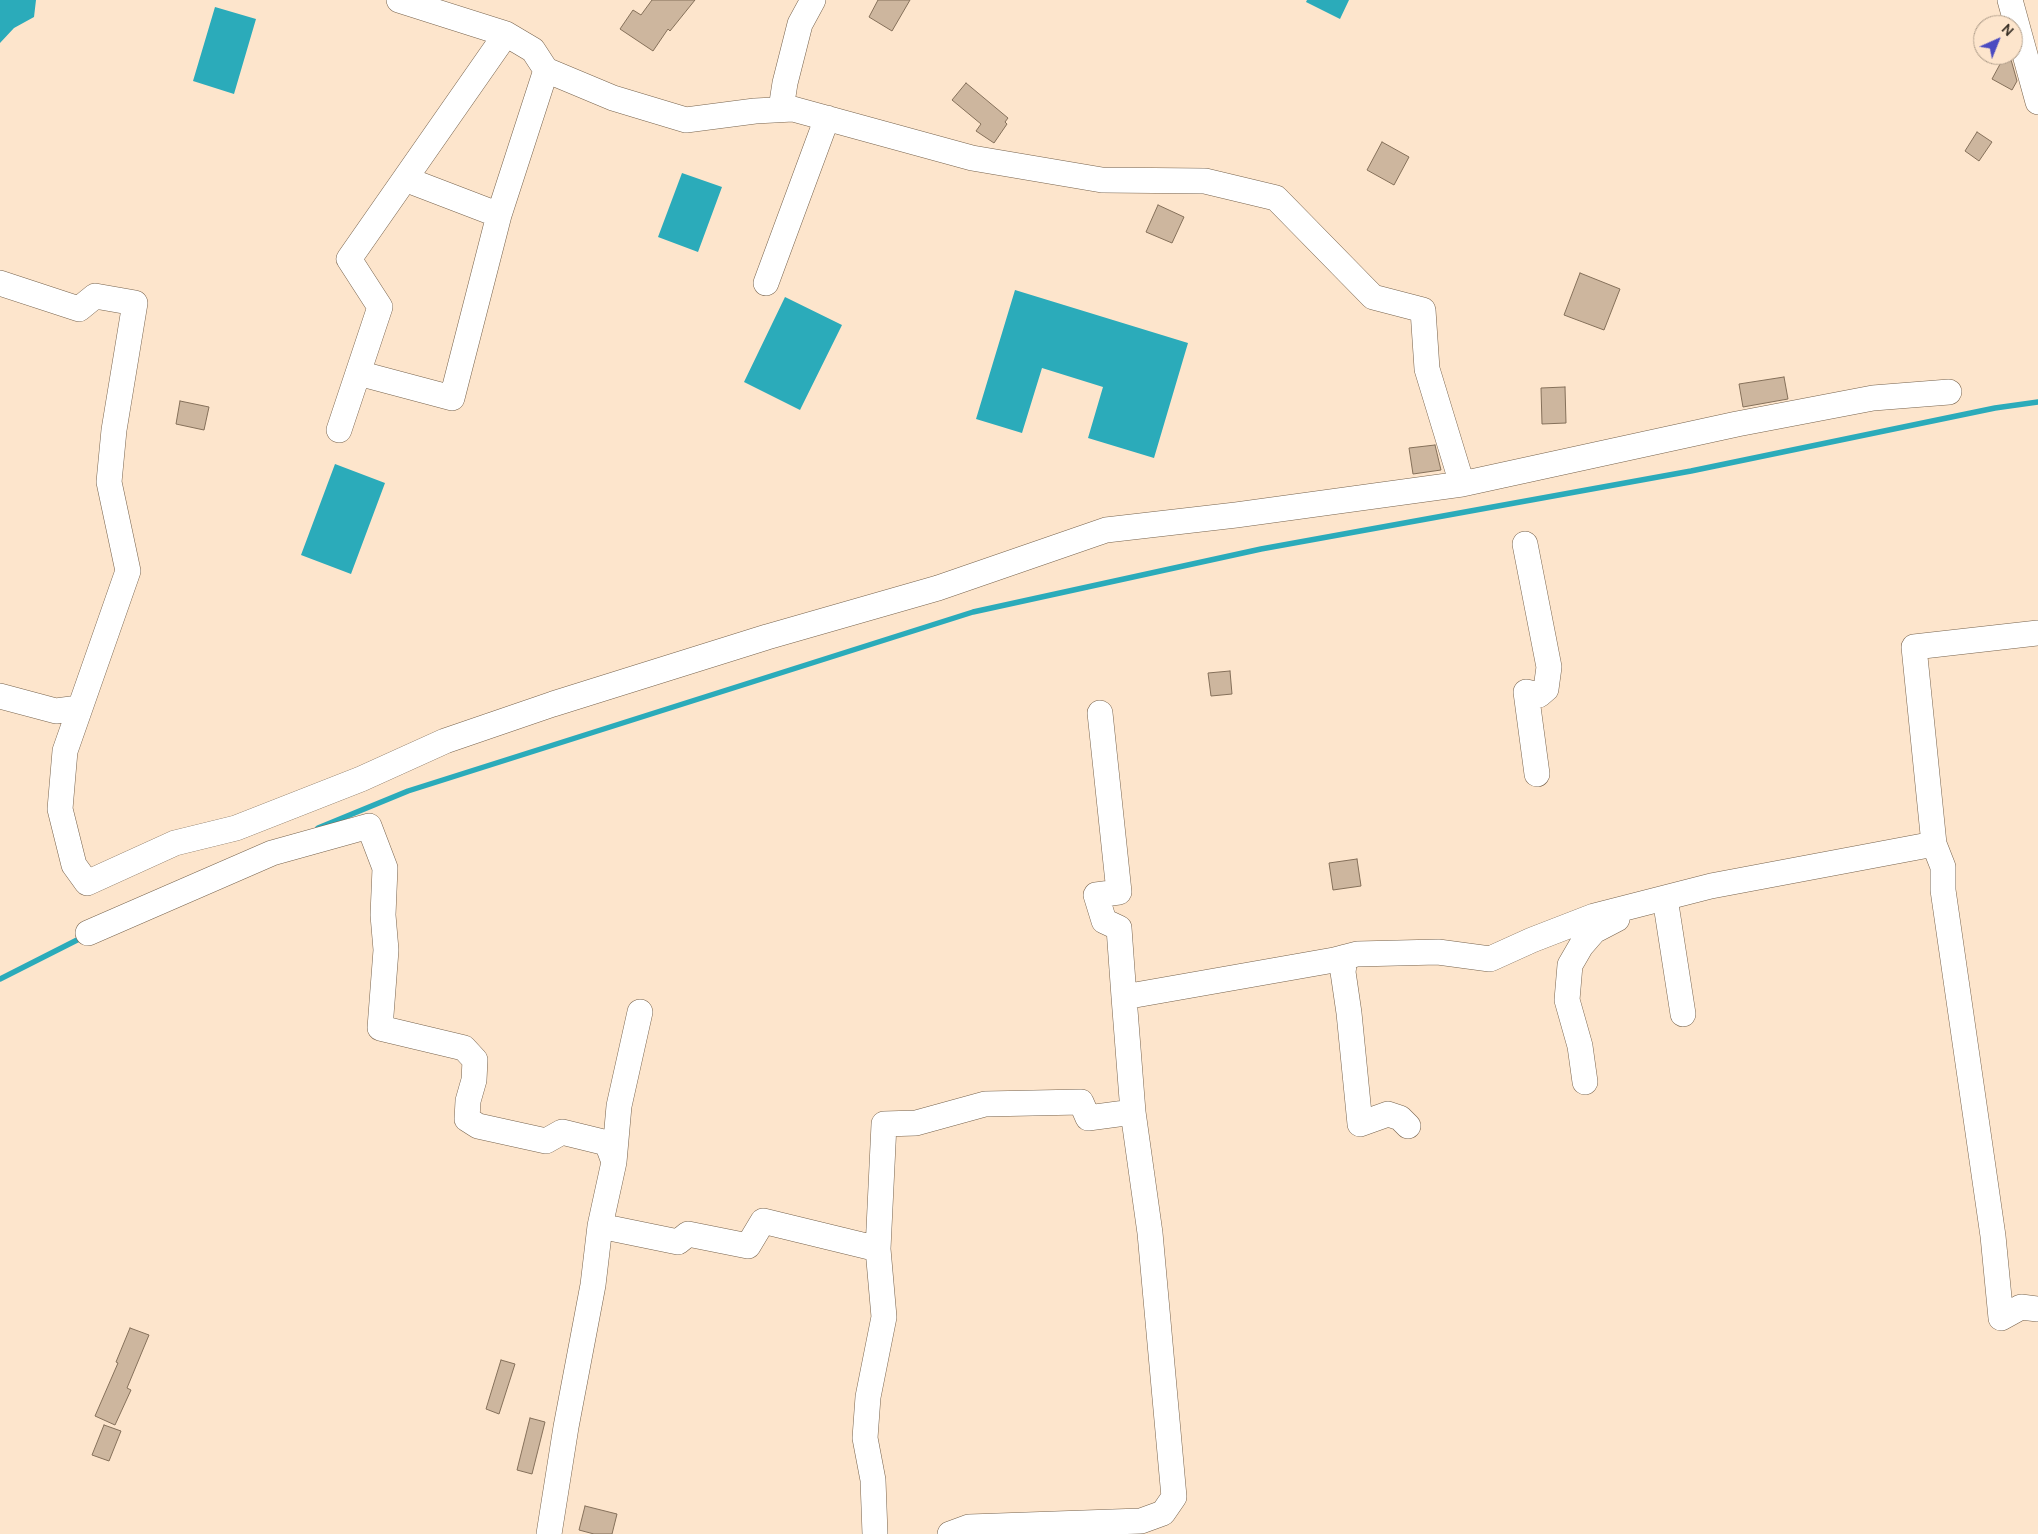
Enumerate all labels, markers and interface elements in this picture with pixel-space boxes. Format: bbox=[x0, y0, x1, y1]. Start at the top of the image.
north arrow bbox=[1973, 15, 2023, 65]
text: N bbox=[1998, 19, 2018, 40]

